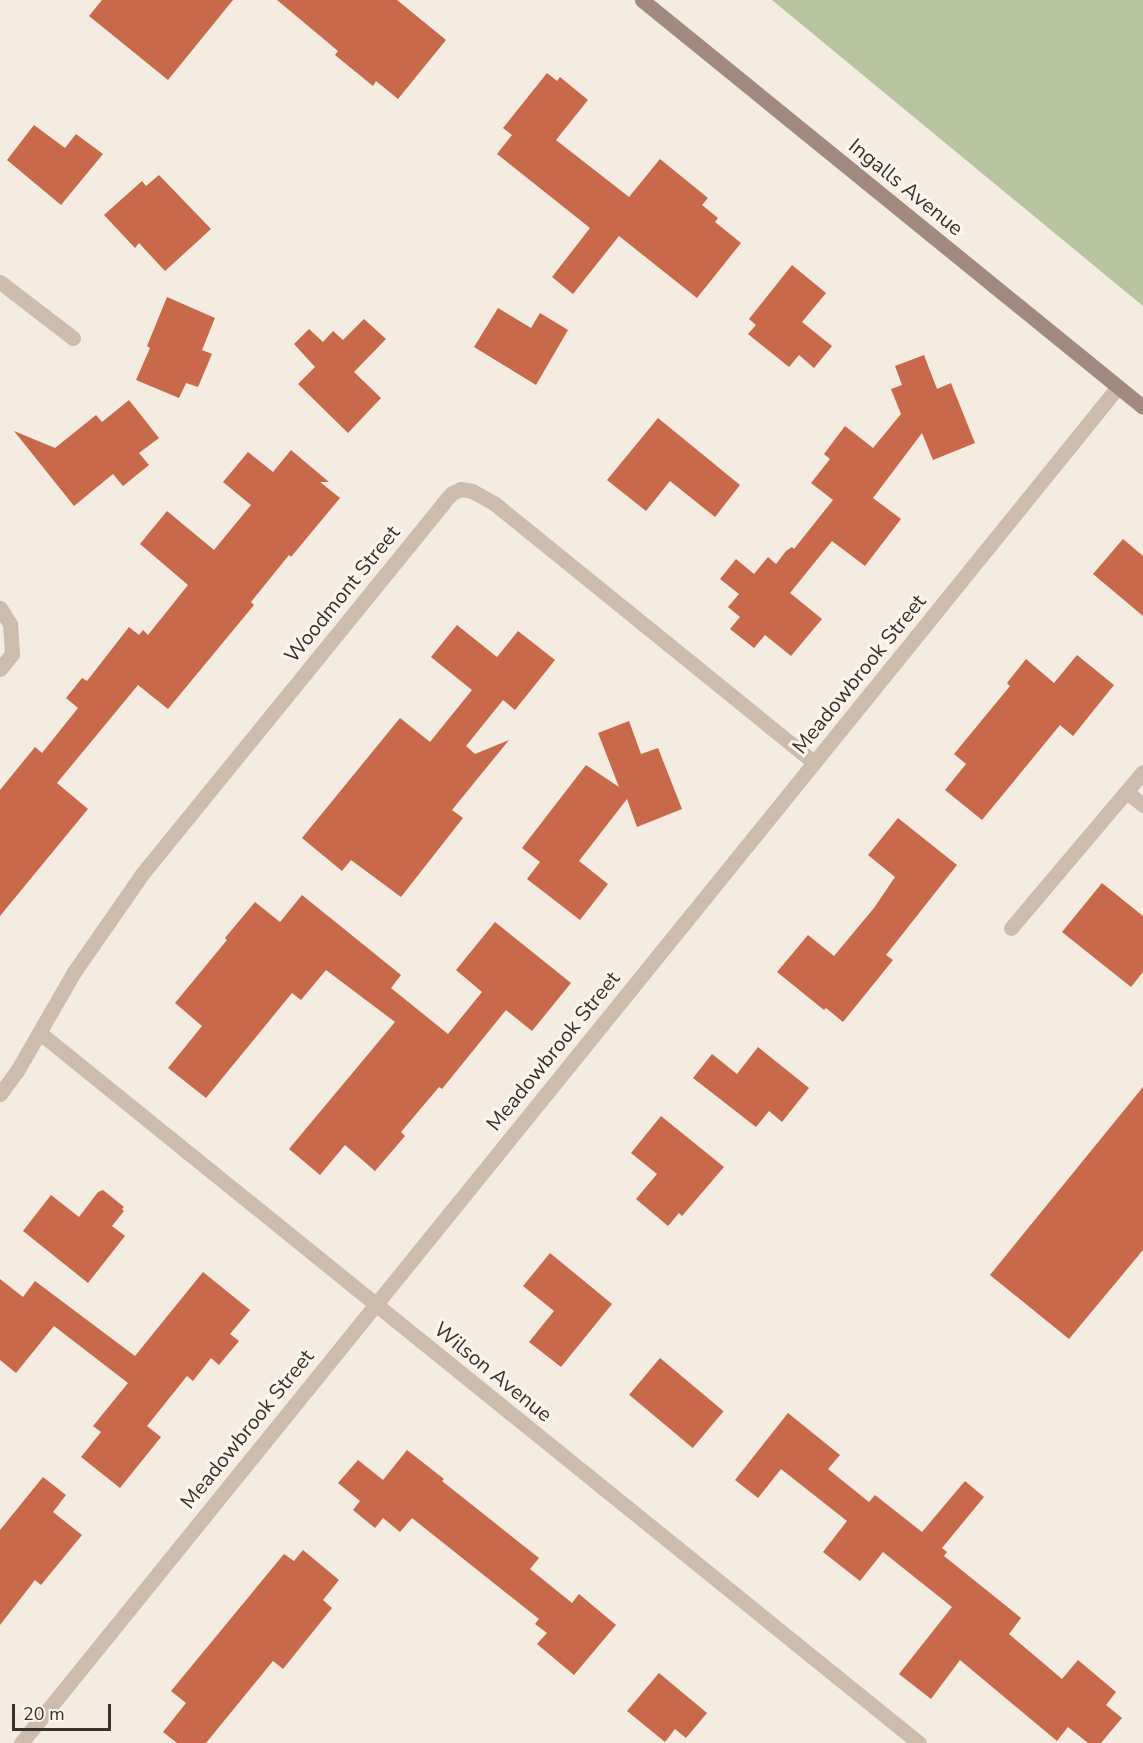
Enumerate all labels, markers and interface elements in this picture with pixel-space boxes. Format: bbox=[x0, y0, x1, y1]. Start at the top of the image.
street label: Ingalls Avenue bbox=[844, 133, 968, 241]
street label: Woodmont Street bbox=[279, 520, 405, 668]
street label: Meadowbrook Street bbox=[787, 589, 931, 759]
street label: Meadowbrook Street bbox=[481, 966, 625, 1136]
street label: Wilson Avenue bbox=[429, 1317, 557, 1427]
street label: Meadowbrook Street bbox=[175, 1344, 319, 1514]
scale bar bbox=[15, 1692, 114, 1730]
text: 20 m bbox=[23, 1702, 65, 1726]

